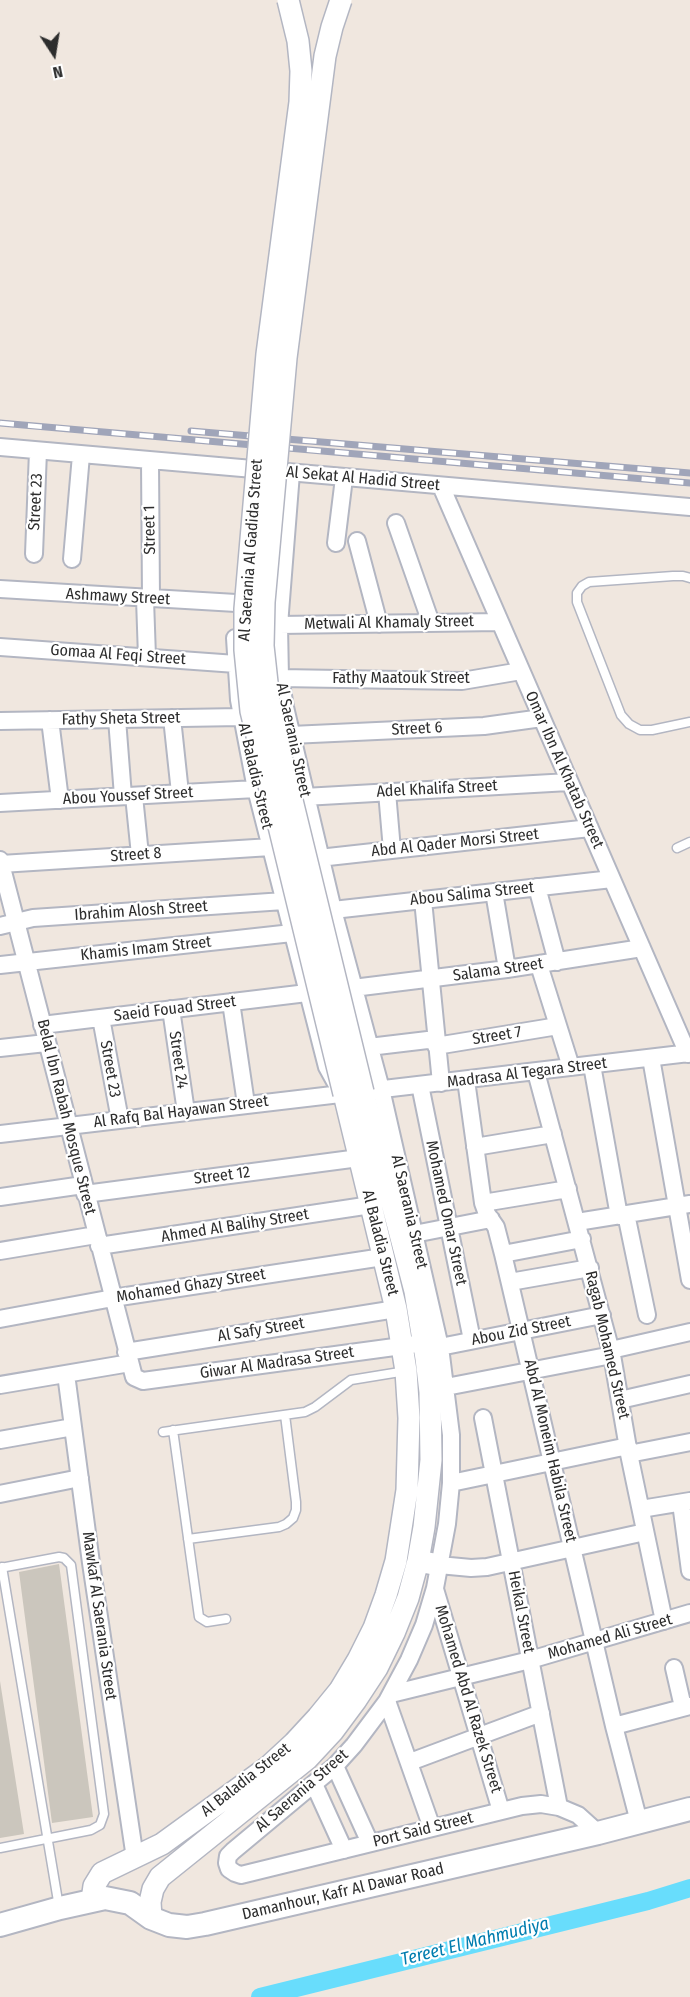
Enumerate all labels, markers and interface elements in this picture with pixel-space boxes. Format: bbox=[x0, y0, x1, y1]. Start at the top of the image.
north arrow bbox=[24, 24, 84, 84]
text: N bbox=[51, 62, 65, 82]
street label: Al Saerania Al Gadida Street bbox=[235, 458, 267, 642]
street label: Al Sekat Al Hadid Street bbox=[285, 463, 441, 495]
street label: Street 23 bbox=[25, 473, 47, 531]
street label: Street 1 bbox=[140, 505, 160, 555]
street label: Ashmawy Street bbox=[65, 585, 171, 609]
street label: Metwali Al Khamaly Street bbox=[304, 612, 474, 634]
street label: Gomaa Al Feqi Street bbox=[50, 641, 186, 669]
street label: Fathy Maatouk Street bbox=[332, 669, 470, 689]
street label: Al Saerania Street bbox=[272, 681, 314, 799]
street label: Omar Ibn Al Khatab Street bbox=[521, 688, 607, 852]
street label: Fathy Sheta Street bbox=[62, 708, 180, 730]
street label: Street 6 bbox=[391, 718, 443, 740]
street label: Al Baladia Street bbox=[233, 721, 277, 831]
street label: Adel Khalifa Street bbox=[376, 776, 498, 802]
street label: Abou Youssef Street bbox=[62, 783, 194, 809]
street label: Abd Al Qader Morsi Street bbox=[370, 825, 540, 861]
street label: Street 8 bbox=[110, 844, 162, 866]
street label: Abou Salima Street bbox=[409, 878, 535, 910]
street label: Ibrahim Alosh Street bbox=[74, 897, 208, 925]
street label: Khamis Imam Street bbox=[80, 933, 212, 965]
street label: Salama Street bbox=[452, 954, 544, 986]
street label: Saeid Fouad Street bbox=[113, 992, 237, 1026]
street label: Belal Ibn Rabah Mosque Street bbox=[32, 1017, 100, 1217]
street label: Street 7 bbox=[471, 1023, 523, 1049]
street label: Street 24 bbox=[164, 1030, 192, 1090]
street label: Street 23 bbox=[96, 1039, 124, 1099]
street label: Madrasa Al Tegara Street bbox=[446, 1054, 608, 1092]
street label: Al Rafq Bal Hayawan Street bbox=[93, 1092, 269, 1132]
street label: Mohamed Omar Street bbox=[421, 1139, 471, 1287]
street label: Al Saerania Street bbox=[387, 1153, 431, 1271]
street label: Street 12 bbox=[193, 1163, 251, 1189]
street label: Al Baladia Street bbox=[358, 1188, 402, 1298]
street label: Ahmed Al Balihy Street bbox=[160, 1205, 310, 1247]
street label: Mohamed Ghazy Street bbox=[115, 1265, 267, 1307]
street label: Ragab Mohamed Street bbox=[581, 1269, 633, 1421]
street label: Abou Zid Street bbox=[470, 1312, 572, 1350]
street label: Al Safy Street bbox=[216, 1314, 306, 1346]
street label: Giwar Al Madrasa Street bbox=[199, 1343, 355, 1383]
street label: Abd Al Moneim Habila Street bbox=[520, 1358, 580, 1544]
street label: Mawkaf Al Saerania Street bbox=[78, 1531, 120, 1701]
street label: Heikal Street bbox=[504, 1569, 538, 1655]
street label: Mohamed Abd Al Razek Street bbox=[430, 1603, 506, 1795]
street label: Mohamed Ali Street bbox=[546, 1610, 674, 1664]
street label: Al Baladia Street bbox=[197, 1739, 295, 1821]
street label: Al Saerania Street bbox=[252, 1746, 352, 1836]
street label: Port Said Street bbox=[371, 1808, 475, 1852]
street label: Damanhour, Kafr Al Dawar Road bbox=[240, 1859, 446, 1925]
water label: Tereet El Mahmudiya bbox=[399, 1913, 551, 1971]

